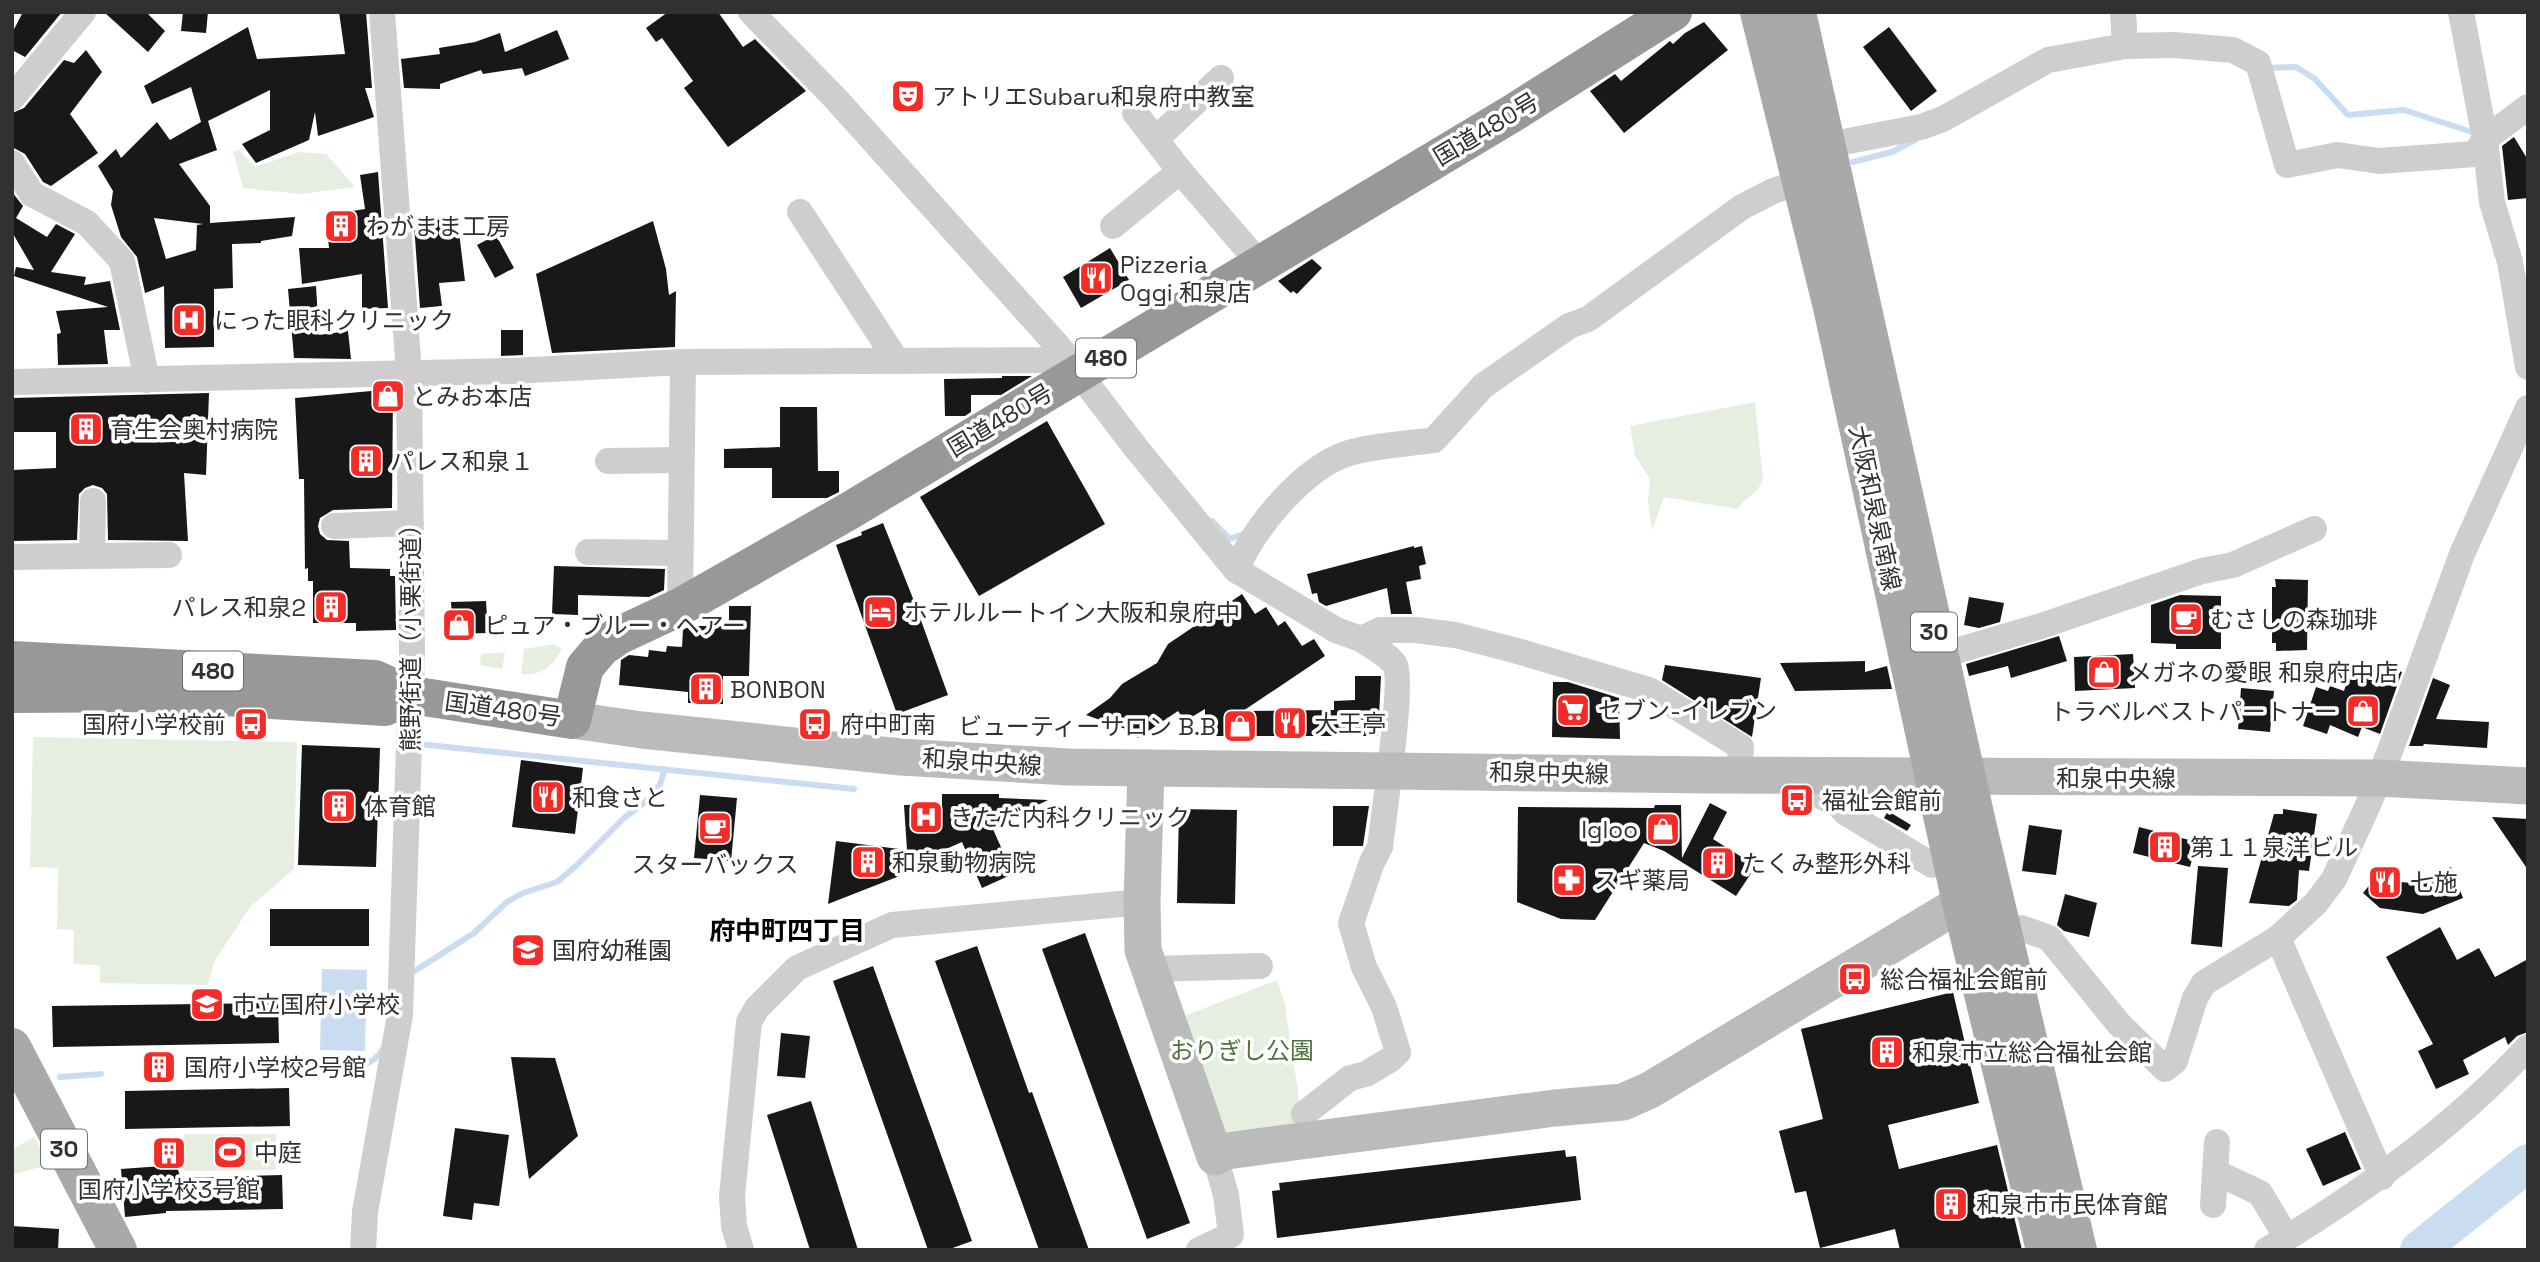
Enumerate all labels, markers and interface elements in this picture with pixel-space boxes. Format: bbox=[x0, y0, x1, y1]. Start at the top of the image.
theatre icon: アトリエSubaru和泉府中教室 bbox=[889, 77, 927, 115]
place label: アトリエSubaru和泉府中教室 bbox=[932, 81, 1254, 112]
street label: 国道480号 bbox=[1428, 85, 1544, 173]
building icon: わがまま工房 bbox=[322, 207, 360, 245]
place label: わがまま工房 bbox=[366, 211, 510, 242]
place label: Pizzeria Oggi 和泉店 bbox=[1120, 249, 1251, 308]
restaurant icon: Pizzeria Oggi 和泉店 bbox=[1077, 259, 1115, 297]
hospital icon: にった眼科クリニック bbox=[170, 301, 208, 339]
place label: にった眼科クリニック bbox=[214, 305, 454, 336]
road number: 480 bbox=[1076, 338, 1136, 378]
street label: 国道480号 bbox=[942, 376, 1058, 464]
shop icon: とみお本店 bbox=[369, 377, 407, 415]
place label: とみお本店 bbox=[412, 381, 532, 412]
building icon: 育生会奥村病院 bbox=[67, 410, 105, 448]
place label: 育生会奥村病院 bbox=[110, 414, 278, 445]
street label: 大阪和泉泉南線 bbox=[1842, 423, 1908, 593]
building icon: パレス和泉１ bbox=[347, 442, 385, 480]
place label: パレス和泉１ bbox=[390, 446, 534, 477]
street label: 熊野街道（小栗街道） bbox=[395, 512, 426, 752]
building icon: パレス和泉2 bbox=[312, 588, 350, 626]
place label: パレス和泉2 bbox=[172, 592, 306, 623]
hotel icon: ホテルルートイン大阪和泉府中 bbox=[861, 593, 899, 631]
place label: ホテルルートイン大阪和泉府中 bbox=[904, 597, 1240, 628]
cafe icon: むさしの森珈琲 bbox=[2167, 600, 2205, 638]
place label: むさしの森珈琲 bbox=[2210, 604, 2378, 635]
shop icon: ピュア・ブルー・ヘアー bbox=[440, 606, 478, 644]
place label: ピュア・ブルー・ヘアー bbox=[484, 610, 746, 641]
road number: 30 bbox=[1911, 612, 1957, 652]
road number: 480 bbox=[183, 652, 243, 691]
shop icon: メガネの愛眼 和泉府中店 bbox=[2085, 653, 2123, 691]
place label: メガネの愛眼 和泉府中店 bbox=[2128, 657, 2398, 688]
building icon: BONBON bbox=[687, 670, 725, 708]
place label: BONBON bbox=[730, 674, 826, 705]
street label: 国道480号 bbox=[443, 685, 563, 733]
supermarket icon: セブン-イレブン bbox=[1554, 691, 1592, 729]
shop icon: トラベルベストパートナー bbox=[2344, 692, 2382, 730]
place label: セブン-イレブン bbox=[1598, 695, 1777, 726]
place label: トラベルベストパートナー bbox=[2050, 696, 2338, 727]
restaurant icon: 大王亭 bbox=[1271, 704, 1309, 742]
bus stop icon: 国府小学校前 bbox=[232, 705, 270, 743]
bus stop icon: 府中町南 bbox=[796, 705, 834, 743]
shop icon: ビューティーサロン B.B bbox=[1221, 707, 1259, 745]
place label: 大王亭 bbox=[1314, 708, 1386, 739]
place label: 国府小学校前 bbox=[82, 709, 226, 740]
place label: 府中町南 bbox=[840, 709, 936, 740]
place label: ビューティーサロン B.B bbox=[958, 711, 1216, 742]
street label: 和泉中央線 bbox=[921, 742, 1043, 782]
street label: 和泉中央線 bbox=[1489, 756, 1609, 790]
street label: 和泉中央線 bbox=[2056, 763, 2176, 794]
restaurant icon: 和食さと bbox=[529, 778, 567, 816]
bus stop icon: 福祉会館前 bbox=[1778, 781, 1816, 819]
place label: 和食さと bbox=[572, 782, 668, 813]
place label: 福祉会館前 bbox=[1822, 785, 1942, 816]
building icon: 体育館 bbox=[320, 787, 358, 825]
place label: 体育館 bbox=[364, 791, 436, 822]
hospital icon: きただ内科クリニック bbox=[907, 798, 945, 836]
place label: きただ内科クリニック bbox=[950, 802, 1190, 833]
cafe icon: スターバックス bbox=[696, 809, 734, 847]
shop icon: Igloo bbox=[1644, 810, 1682, 848]
place label: Igloo bbox=[1581, 814, 1638, 845]
building icon: 第１１泉洋ビル bbox=[2146, 828, 2184, 866]
place label: 第１１泉洋ビル bbox=[2190, 832, 2358, 863]
building icon: 和泉動物病院 bbox=[849, 843, 887, 881]
building icon: たくみ整形外科 bbox=[1699, 844, 1737, 882]
place label: 和泉動物病院 bbox=[892, 847, 1036, 878]
place label: たくみ整形外科 bbox=[1742, 848, 1911, 879]
place label: スターバックス bbox=[631, 849, 799, 880]
pharmacy icon: スギ薬局 bbox=[1550, 861, 1588, 899]
restaurant icon: 七施 bbox=[2366, 863, 2404, 901]
place label: スギ薬局 bbox=[1594, 865, 1690, 896]
place label: 七施 bbox=[2410, 867, 2458, 898]
district label: 府中町四丁目 bbox=[709, 914, 865, 948]
school or university icon: 国府幼稚園 bbox=[509, 931, 547, 969]
place label: 国府幼稚園 bbox=[552, 935, 672, 966]
bus stop icon: 総合福祉会館前 bbox=[1836, 960, 1874, 998]
place label: 総合福祉会館前 bbox=[1880, 964, 2048, 995]
school or university icon: 市立国府小学校 bbox=[188, 985, 226, 1023]
place label: 市立国府小学校 bbox=[232, 989, 400, 1020]
building icon: 和泉市立総合福祉会館 bbox=[1868, 1033, 1906, 1071]
park label: おりぎし公園 bbox=[1170, 1035, 1314, 1066]
place label: 和泉市立総合福祉会館 bbox=[1912, 1037, 2152, 1068]
building icon: 国府小学校2号館 bbox=[140, 1048, 178, 1086]
place label: 国府小学校2号館 bbox=[184, 1052, 366, 1083]
road number: 30 bbox=[41, 1130, 87, 1168]
sports icon: 中庭 bbox=[211, 1133, 249, 1171]
building icon: 国府小学校3号館 bbox=[150, 1134, 188, 1172]
place label: 中庭 bbox=[254, 1137, 302, 1168]
place label: 国府小学校3号館 bbox=[78, 1174, 260, 1205]
building icon: 和泉市市民体育館 bbox=[1932, 1185, 1970, 1223]
place label: 和泉市市民体育館 bbox=[1976, 1189, 2168, 1220]

